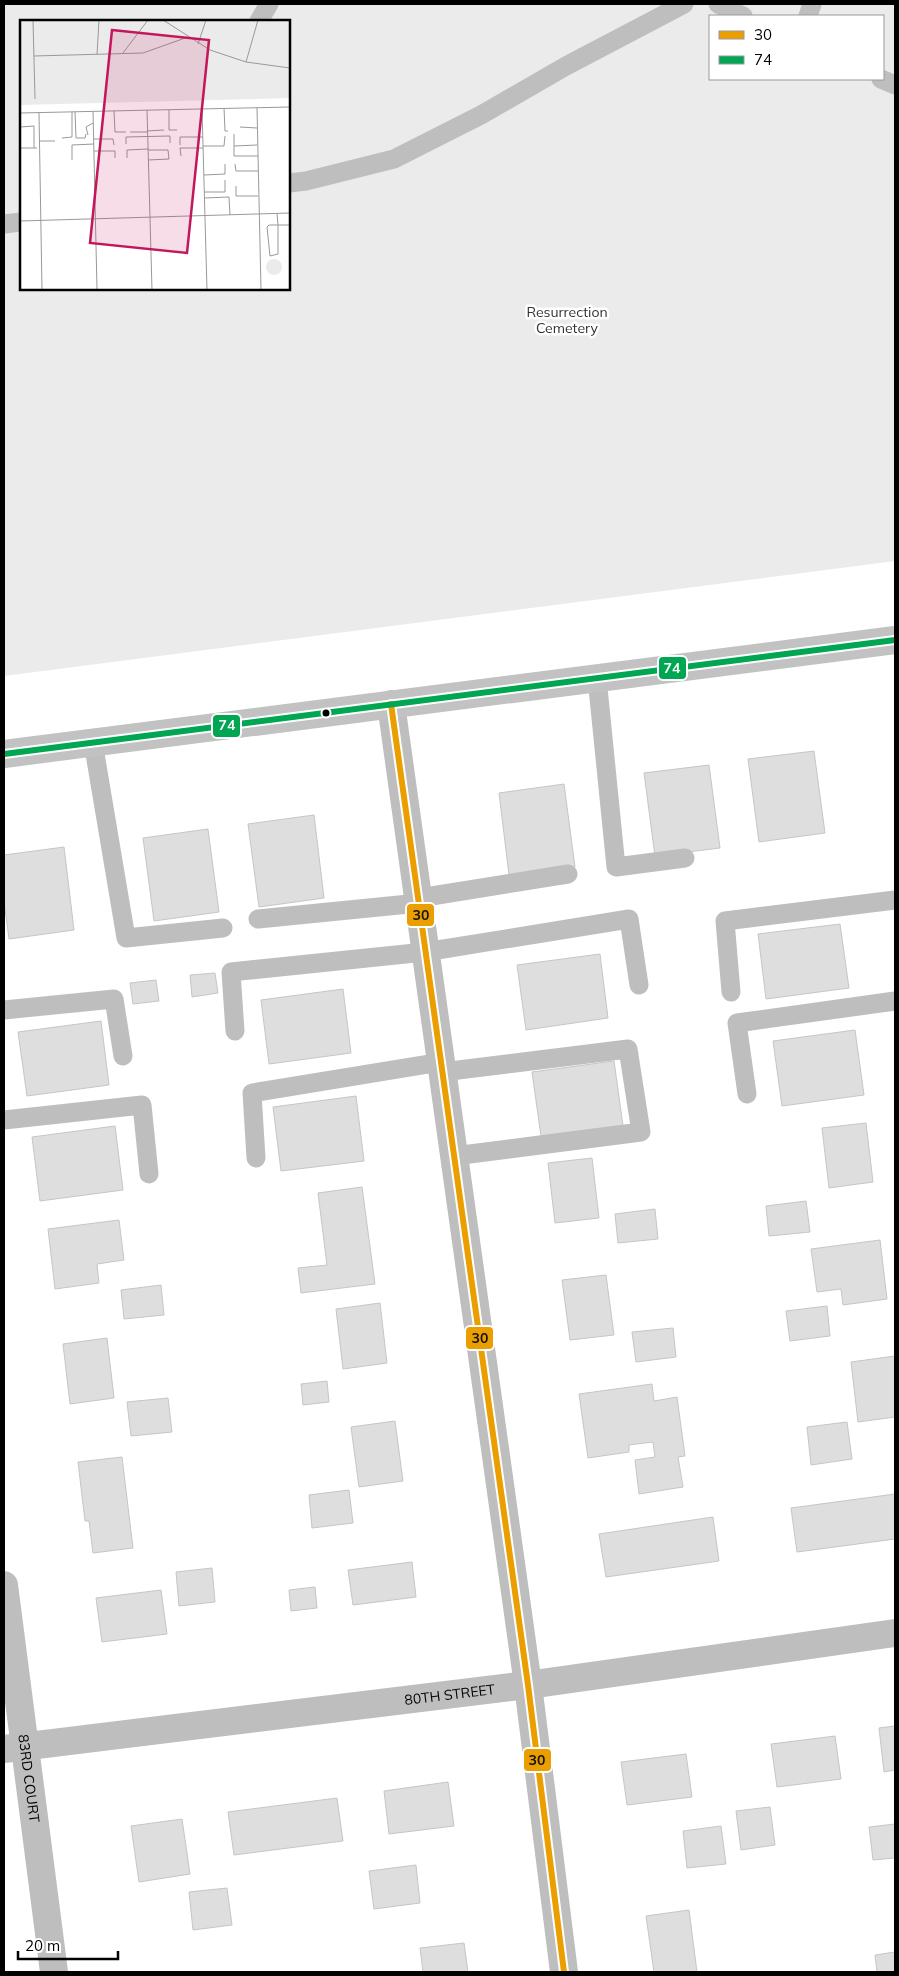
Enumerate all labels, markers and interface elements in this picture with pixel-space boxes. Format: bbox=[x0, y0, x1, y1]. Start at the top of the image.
legend bbox=[709, 15, 884, 80]
inset map bbox=[20, 20, 290, 290]
text: 30 bbox=[754, 25, 772, 44]
text: 74 bbox=[754, 50, 772, 69]
park label: Resurrection Cemetery bbox=[526, 303, 608, 337]
line badge: 74 bbox=[658, 656, 687, 680]
text: 74 bbox=[664, 659, 681, 677]
unlabelled marker bbox=[321, 708, 331, 718]
line badge: 74 bbox=[212, 714, 241, 738]
text: 74 bbox=[219, 716, 236, 734]
line badge: 30 bbox=[406, 903, 435, 927]
text: 30 bbox=[413, 906, 429, 924]
line badge: 30 bbox=[465, 1326, 494, 1350]
text: 30 bbox=[472, 1329, 488, 1347]
street label: 80TH STREET bbox=[403, 1680, 497, 1709]
street label: 83RD COURT bbox=[14, 1733, 44, 1824]
line badge: 30 bbox=[523, 1748, 552, 1772]
text: 30 bbox=[529, 1751, 545, 1769]
scale bar bbox=[18, 1928, 118, 1960]
text: 20 m bbox=[25, 1936, 60, 1955]

